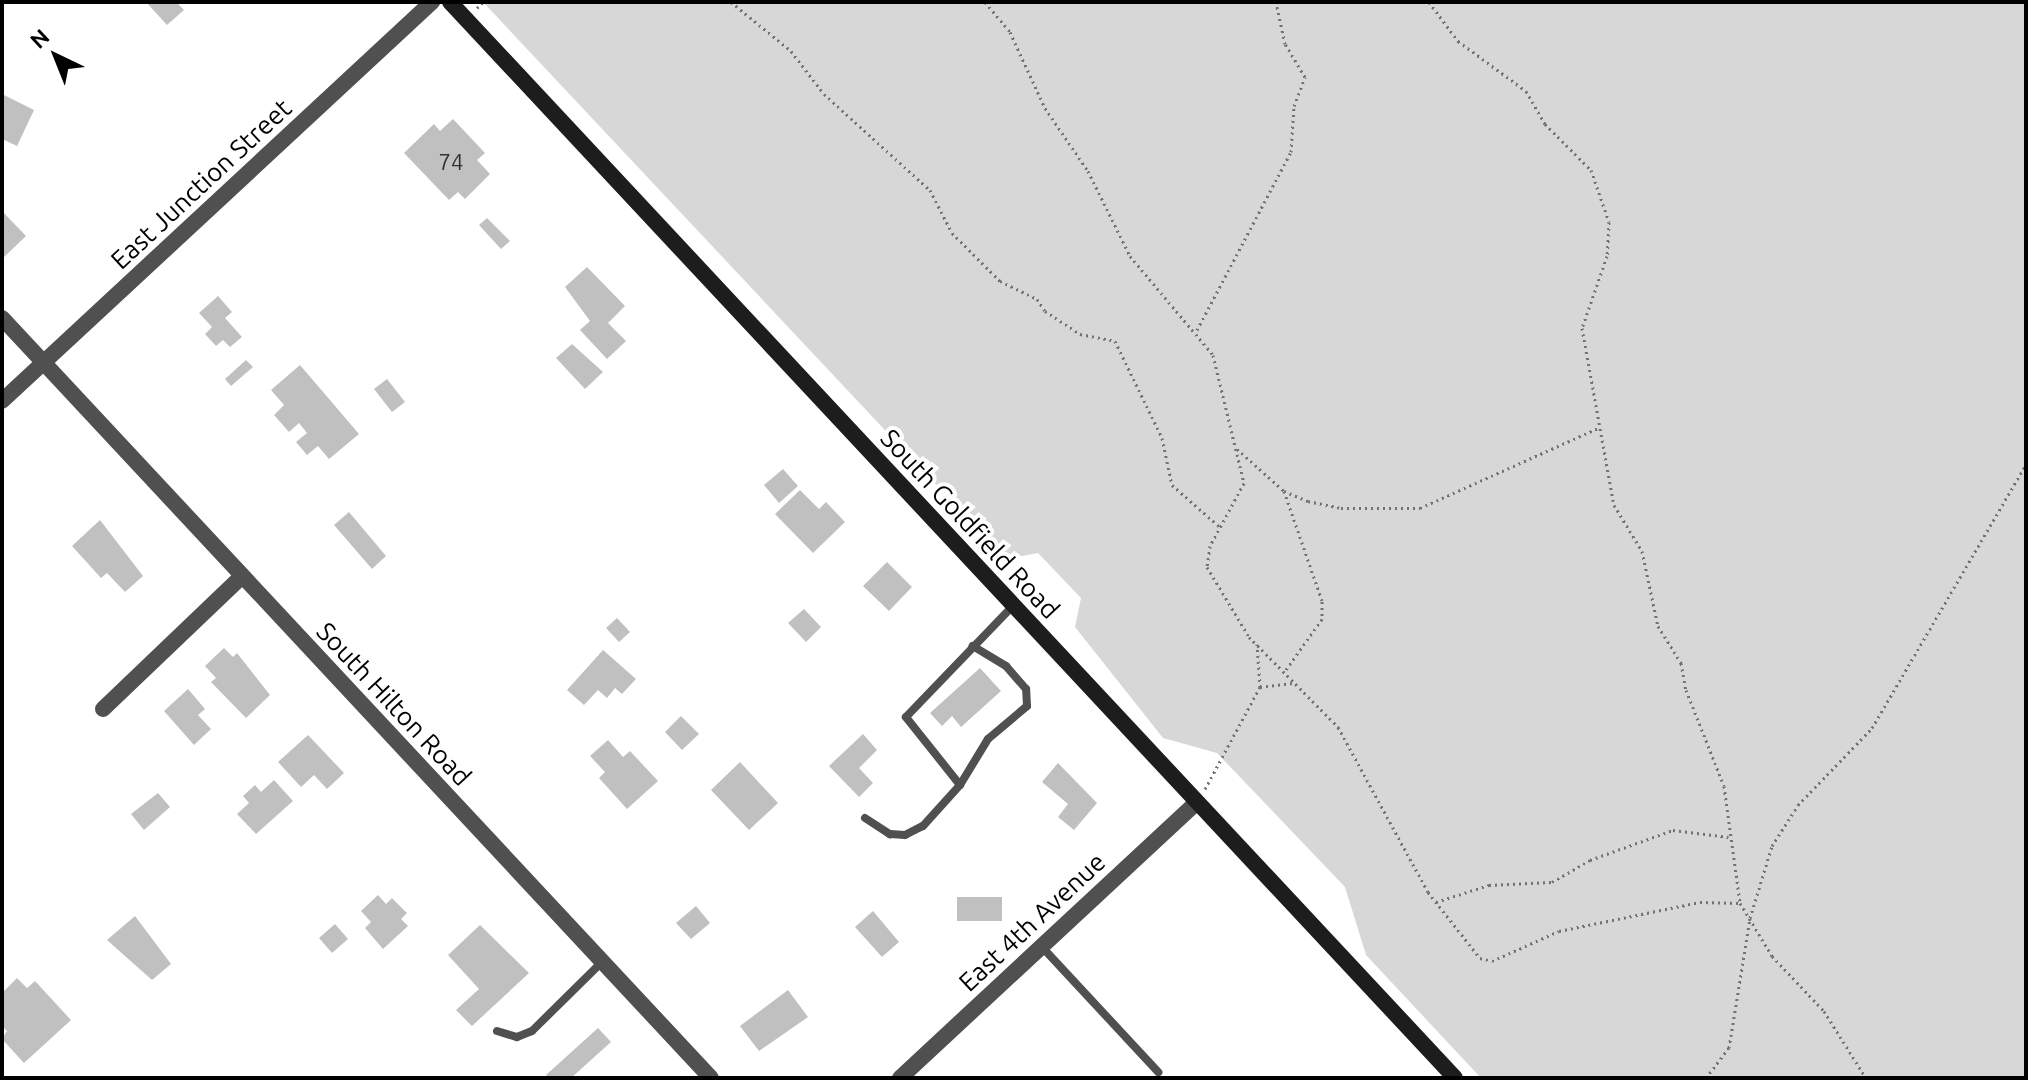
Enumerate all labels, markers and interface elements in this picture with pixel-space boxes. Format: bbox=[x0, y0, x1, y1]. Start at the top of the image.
north arrow bbox=[16, 16, 96, 96]
text: N bbox=[25, 23, 54, 53]
street label: East Junction Street bbox=[104, 92, 298, 276]
house number: 74 bbox=[439, 149, 463, 175]
street label: South Goldfield Road bbox=[874, 423, 1066, 625]
street label: South Hilton Road bbox=[310, 616, 478, 792]
street label: East 4th Avenue bbox=[952, 846, 1112, 998]

